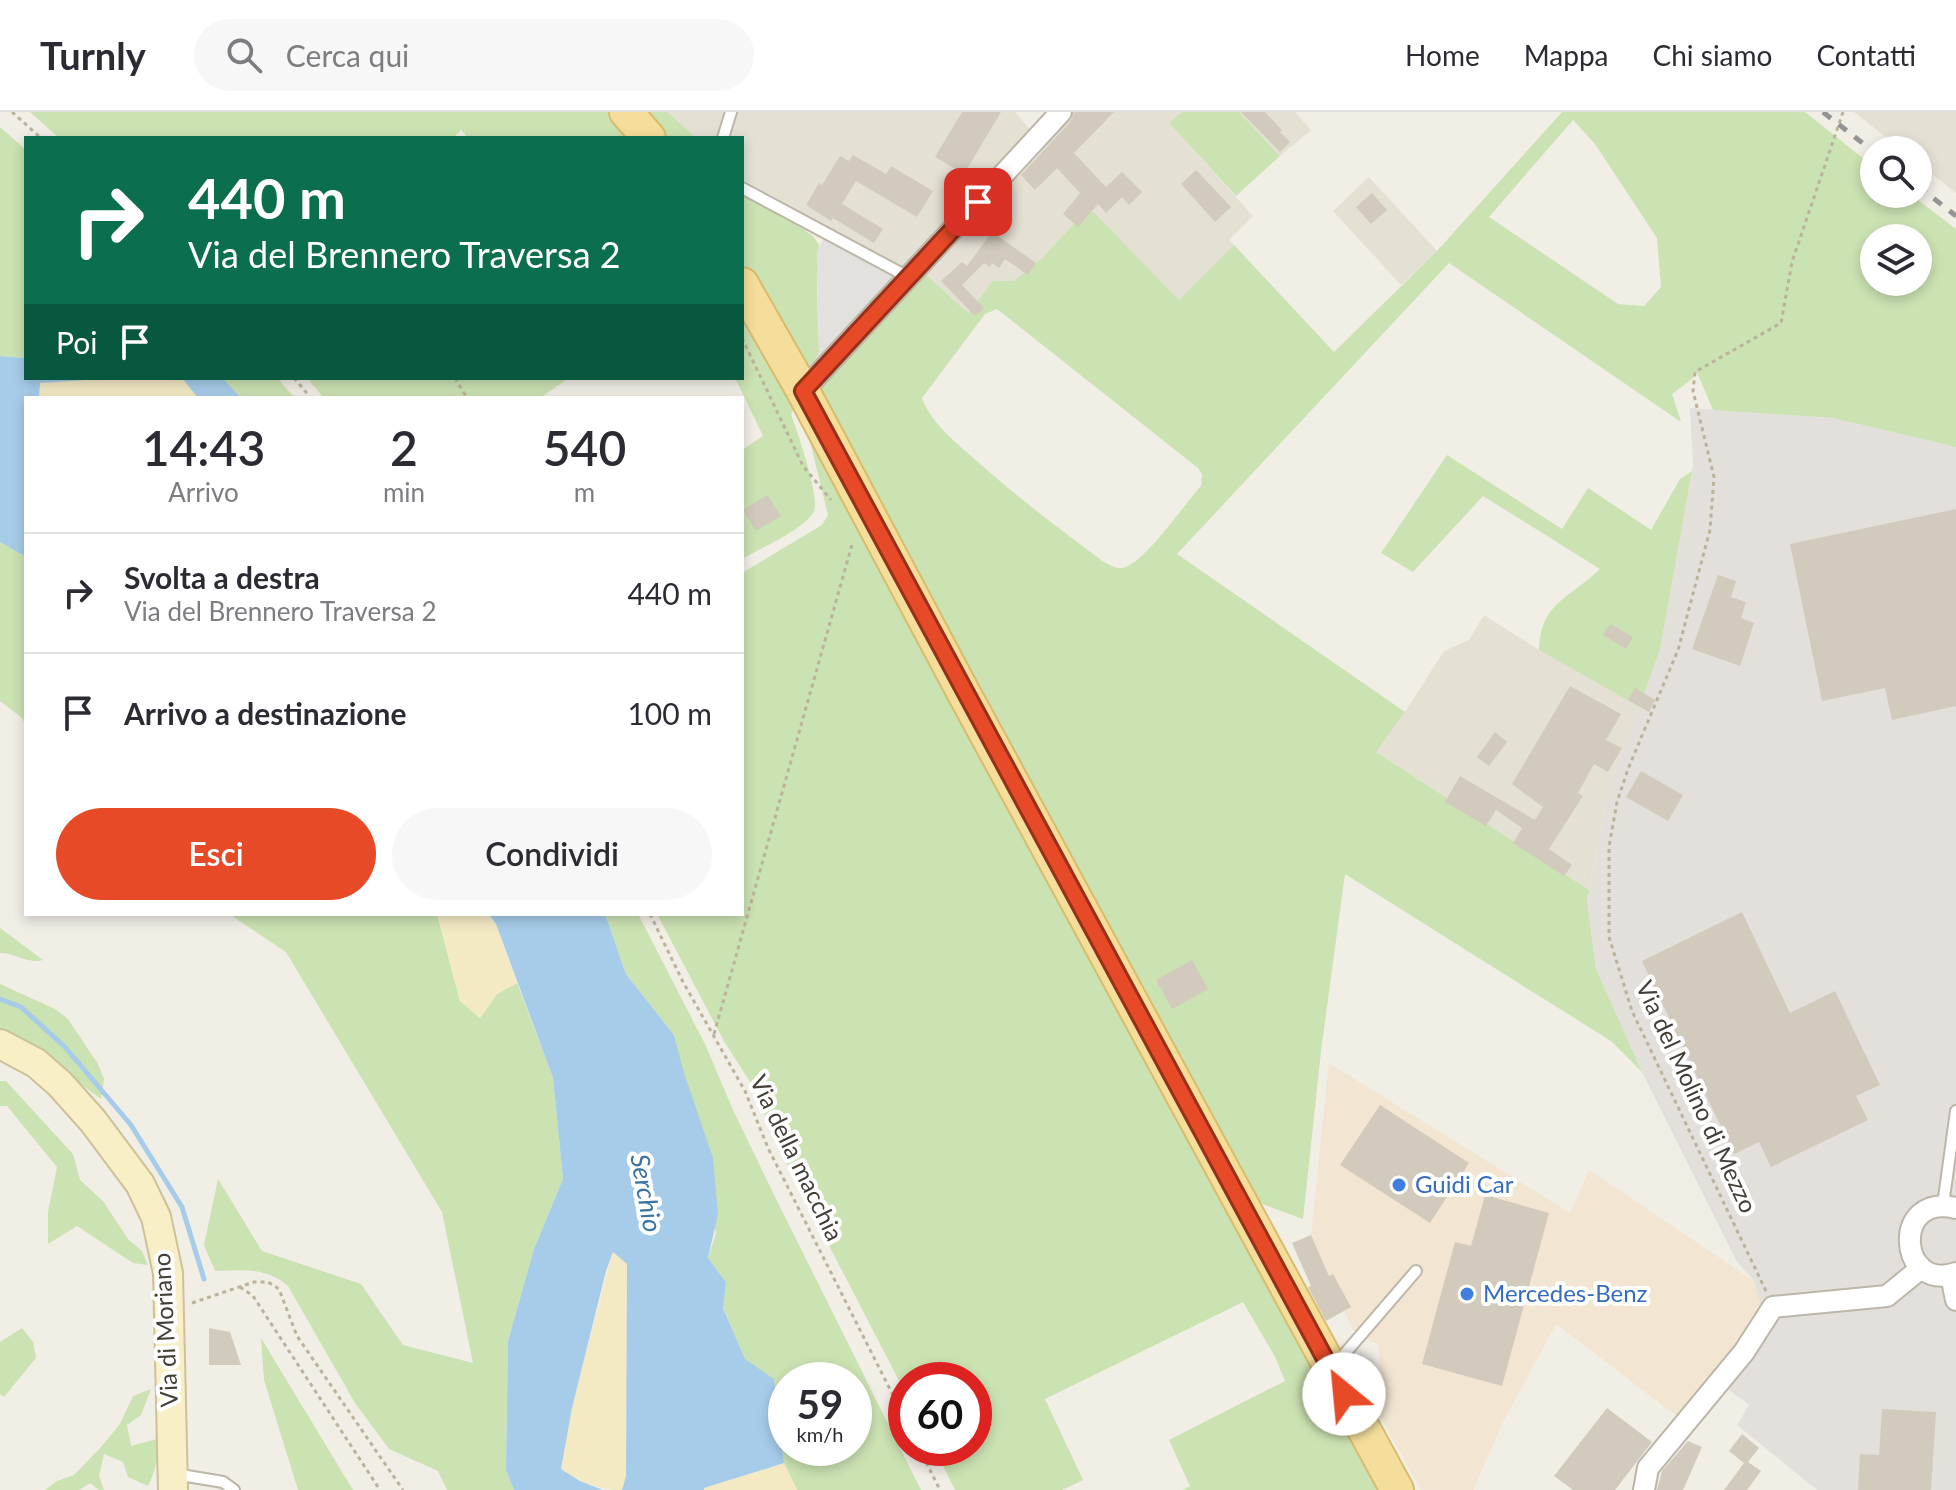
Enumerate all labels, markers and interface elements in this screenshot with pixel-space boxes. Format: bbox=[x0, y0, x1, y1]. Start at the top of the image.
search box bbox=[194, 19, 754, 91]
text: Turnly bbox=[40, 32, 146, 78]
icon: search bbox=[222, 33, 266, 77]
text: Cerca qui bbox=[286, 37, 409, 73]
text: Home bbox=[1405, 38, 1480, 72]
text: Mappa bbox=[1524, 38, 1609, 72]
text: Chi siamo bbox=[1653, 38, 1772, 72]
text: Contatti bbox=[1816, 38, 1916, 72]
map controls bbox=[1860, 136, 1932, 296]
button: search bbox=[1860, 136, 1932, 208]
text: 440 m bbox=[188, 164, 346, 231]
icon: right bbox=[56, 168, 160, 272]
pin bbox=[944, 168, 1012, 236]
icon: arrive bbox=[956, 180, 1000, 224]
button: layers bbox=[1860, 224, 1932, 296]
text: Via del Brennero Traversa 2 bbox=[188, 232, 621, 276]
icon: arrive bbox=[113, 320, 157, 364]
text: Poi bbox=[56, 324, 97, 360]
text: 14:43 bbox=[142, 419, 265, 476]
text: 2 bbox=[390, 419, 418, 476]
text: 540 bbox=[543, 419, 626, 476]
text: Arrivo bbox=[168, 476, 239, 508]
text: min bbox=[383, 476, 425, 508]
text: m bbox=[574, 476, 595, 508]
text: Svolta a destra bbox=[124, 559, 320, 595]
icon: right bbox=[56, 571, 100, 615]
text: 440 m bbox=[627, 575, 712, 611]
text: Via del Brennero Traversa 2 bbox=[124, 595, 436, 627]
icon: arrive bbox=[56, 691, 100, 735]
text: Arrivo a destinazione bbox=[124, 695, 406, 731]
text: 100 m bbox=[627, 695, 712, 731]
button: Esci bbox=[56, 808, 376, 900]
button: Condividi bbox=[392, 808, 712, 900]
street label: Via del Molino di Mezzo bbox=[1631, 976, 1764, 1217]
street label: Via della macchia bbox=[745, 1070, 850, 1245]
water label: Serchio bbox=[624, 1151, 670, 1235]
place label: Guidi Car bbox=[1415, 1169, 1514, 1198]
marker: Guidi Car bbox=[1390, 1176, 1408, 1194]
street label: Via di Moriano bbox=[146, 1252, 183, 1408]
place label: Mercedes-Benz bbox=[1483, 1278, 1648, 1307]
marker: Mercedes-Benz bbox=[1458, 1285, 1476, 1303]
position arrow bbox=[1302, 1352, 1386, 1436]
speed limit sign: 60 bbox=[888, 1362, 992, 1466]
text: 59 bbox=[797, 1380, 843, 1428]
text: km/h bbox=[797, 1422, 843, 1446]

